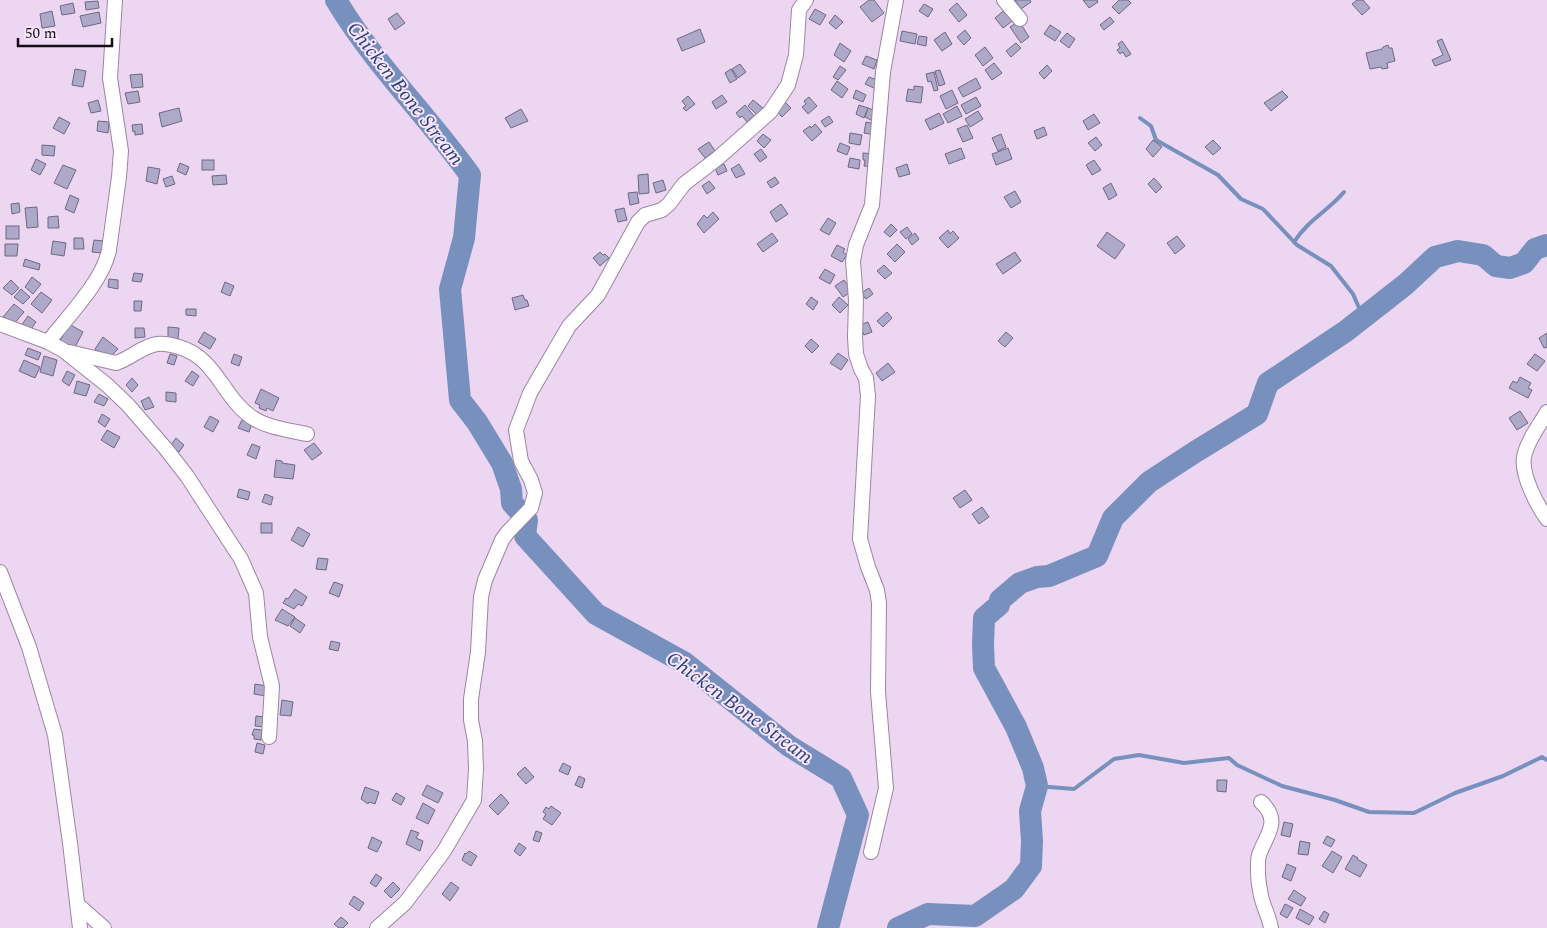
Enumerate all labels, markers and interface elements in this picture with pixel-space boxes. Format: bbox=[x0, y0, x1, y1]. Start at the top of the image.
scale bar bbox=[18, 15, 111, 47]
water label: Chicken Bone Stream bbox=[339, 15, 471, 172]
text: 50 m bbox=[25, 22, 57, 45]
water label: Chicken Bone Stream bbox=[660, 644, 820, 772]

